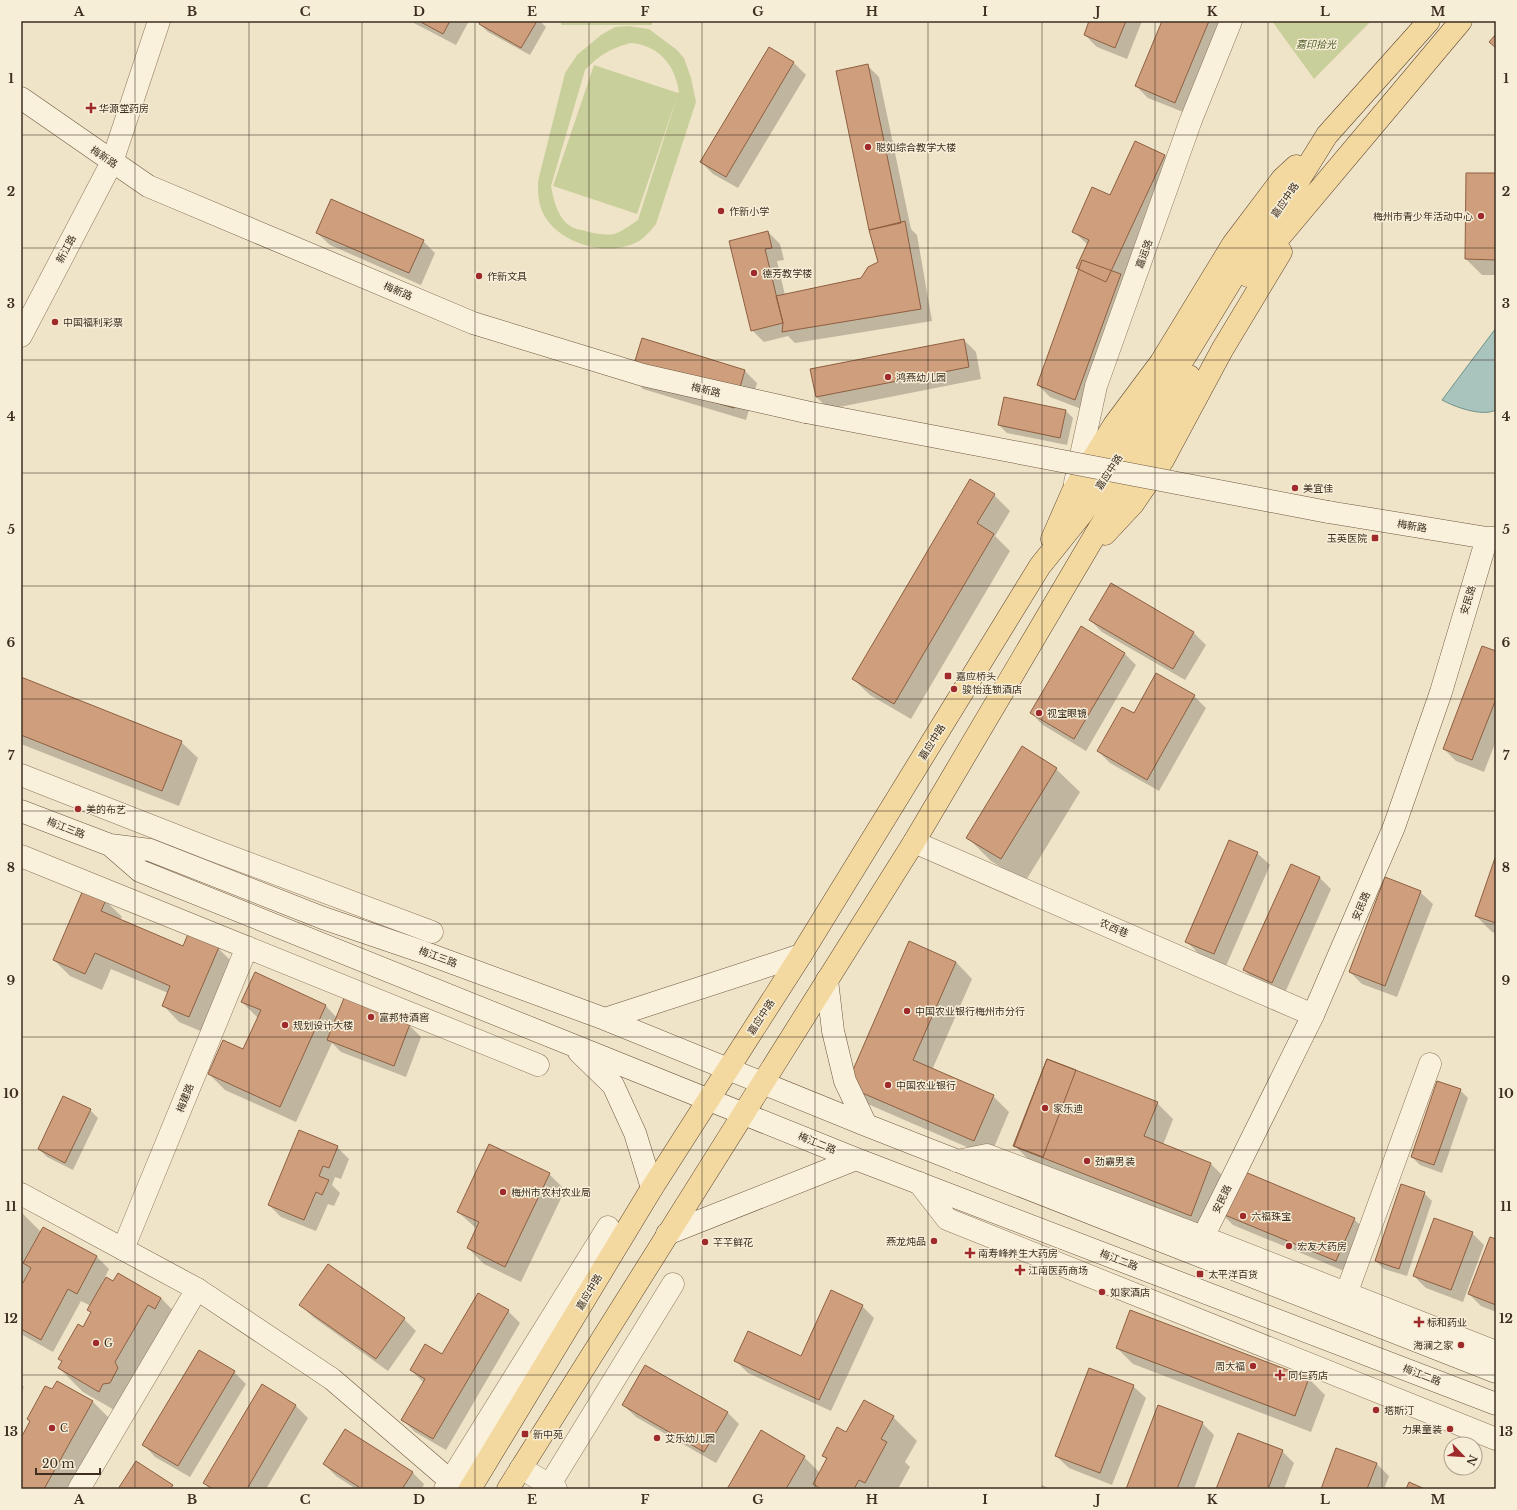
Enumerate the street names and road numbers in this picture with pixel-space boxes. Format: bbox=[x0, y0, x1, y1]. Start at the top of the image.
street label: 梅新路 bbox=[88, 143, 120, 171]
street label: 嘉应中路 bbox=[1268, 180, 1302, 220]
street label: 新江路 bbox=[53, 233, 79, 265]
street label: 嘉运路 bbox=[1133, 238, 1155, 270]
street label: 梅新路 bbox=[382, 279, 414, 303]
street label: 梅新路 bbox=[690, 380, 722, 400]
street label: 嘉应中路 bbox=[1093, 452, 1125, 492]
street label: 梅新路 bbox=[1396, 517, 1428, 535]
street label: 安民路 bbox=[1457, 584, 1479, 616]
street label: 嘉应中路 bbox=[916, 722, 948, 762]
street label: 梅江三路 bbox=[45, 815, 87, 841]
street label: 安民路 bbox=[1349, 890, 1373, 922]
street label: 农西巷 bbox=[1098, 916, 1130, 940]
street label: 梅江三路 bbox=[417, 944, 459, 970]
street label: 嘉应中路 bbox=[745, 997, 777, 1037]
street label: 梅建路 bbox=[173, 1082, 197, 1114]
street label: 梅江二路 bbox=[796, 1129, 838, 1157]
street label: 安民路 bbox=[1210, 1183, 1234, 1215]
street label: 梅江二路 bbox=[1098, 1247, 1140, 1273]
street label: 嘉应中路 bbox=[573, 1272, 605, 1312]
street label: 梅江二路 bbox=[1401, 1362, 1443, 1388]

